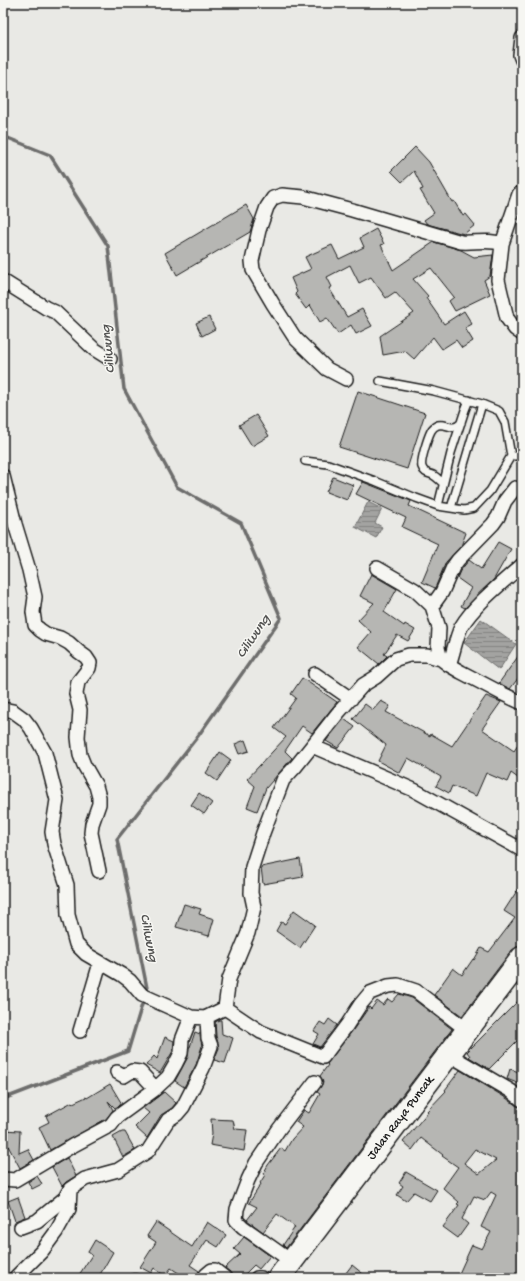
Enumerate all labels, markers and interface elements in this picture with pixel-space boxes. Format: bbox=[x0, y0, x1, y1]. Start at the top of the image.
water label: Ciliwung bbox=[98, 323, 120, 374]
water label: Ciliwung bbox=[233, 611, 275, 662]
water label: Ciliwung bbox=[135, 912, 161, 965]
street label: Jalan Raya Puncak bbox=[364, 1072, 438, 1163]

